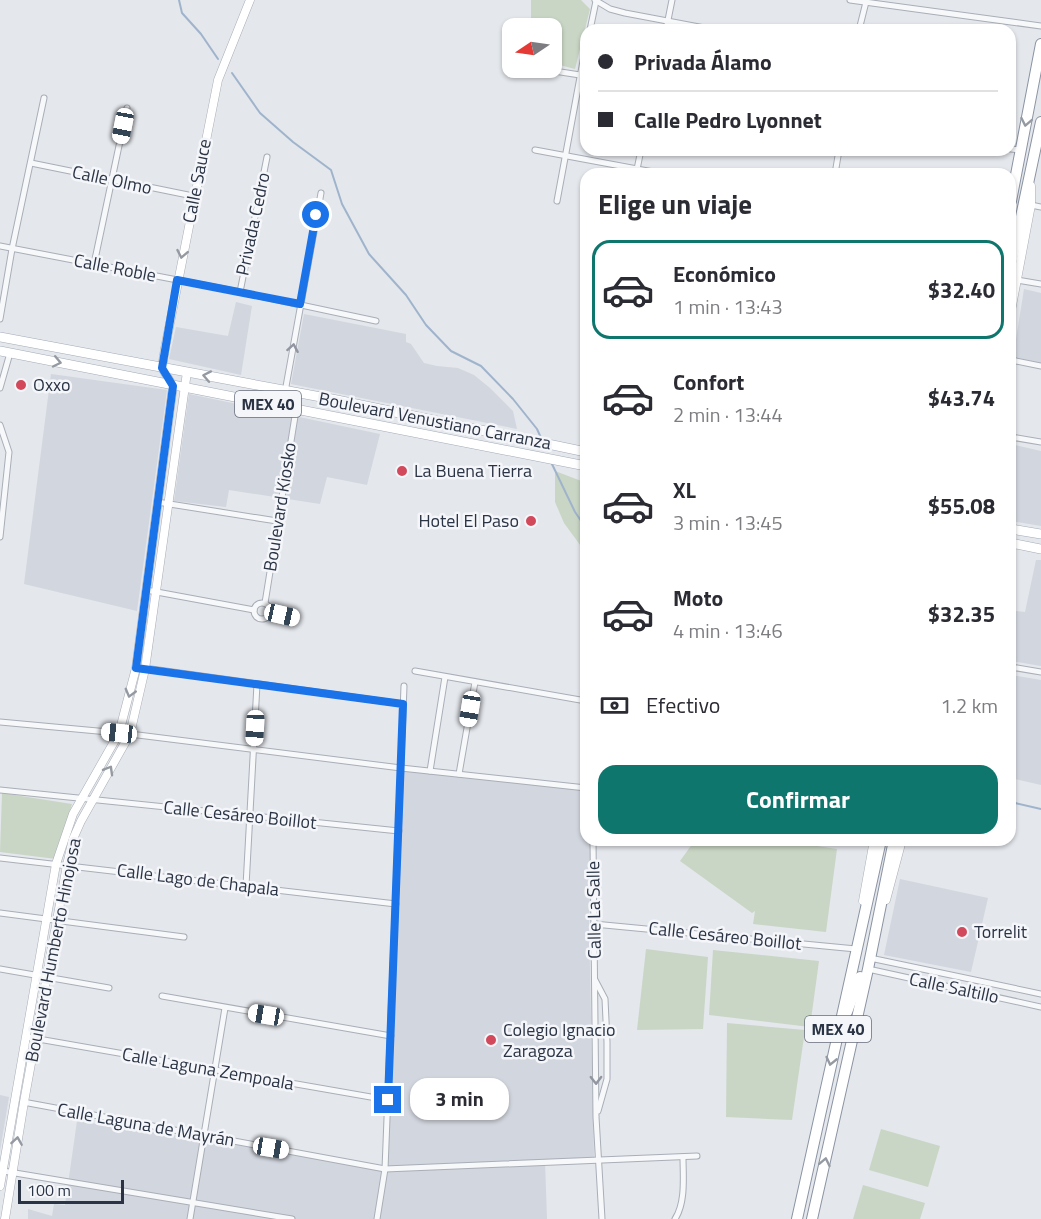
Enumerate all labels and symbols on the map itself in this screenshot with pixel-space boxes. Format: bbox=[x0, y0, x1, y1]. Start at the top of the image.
north arrow bbox=[502, 18, 562, 78]
car bbox=[111, 107, 135, 145]
one-way arrow bbox=[1020, 117, 1033, 127]
street label: Calle Sauce bbox=[175, 136, 218, 225]
street label: Calle Olmo bbox=[70, 158, 154, 201]
street label: Privada Cedro bbox=[228, 170, 277, 278]
route start bbox=[302, 201, 329, 228]
street label: Calle Roble bbox=[72, 246, 159, 289]
one-way arrow bbox=[176, 248, 189, 258]
one-way arrow bbox=[286, 343, 298, 353]
one-way arrow bbox=[52, 355, 62, 368]
one-way arrow bbox=[203, 370, 213, 383]
place label: Oxxo bbox=[33, 371, 70, 398]
marker: Oxxo bbox=[14, 378, 28, 392]
street label: Boulevard Venustiano Carranza bbox=[316, 385, 554, 456]
road number: MEX 40 bbox=[235, 391, 301, 417]
street label: Boulevard Kiosko bbox=[256, 441, 303, 573]
place label: La Buena Tierra bbox=[414, 457, 532, 484]
marker: La Buena Tierra bbox=[395, 464, 409, 478]
place label: Hotel El Paso bbox=[418, 507, 519, 534]
marker: Hotel El Paso bbox=[524, 514, 538, 528]
car bbox=[262, 602, 302, 628]
one-way arrow bbox=[124, 688, 137, 698]
car bbox=[458, 690, 482, 728]
car bbox=[245, 710, 265, 746]
car bbox=[100, 722, 138, 744]
one-way arrow bbox=[101, 766, 113, 777]
street label: Calle Cesáreo Boillot bbox=[162, 793, 318, 836]
street label: Boulevard Humberto Hinojosa bbox=[18, 836, 87, 1064]
street label: Calle Lago de Chapala bbox=[115, 856, 281, 903]
street label: Calle La Salle bbox=[579, 861, 608, 959]
street label: Calle Cesáreo Boillot bbox=[647, 914, 803, 957]
place label: Torrelit bbox=[974, 918, 1028, 945]
marker: Torrelit bbox=[955, 925, 969, 939]
street label: Calle Saltillo bbox=[907, 965, 1002, 1010]
car bbox=[247, 1003, 285, 1027]
place label: Colegio Ignacio Zaragoza bbox=[503, 1016, 616, 1064]
road number: MEX 40 bbox=[805, 1016, 871, 1042]
marker: Colegio Ignacio Zaragoza bbox=[484, 1033, 498, 1047]
street label: Calle Laguna Zempoala bbox=[120, 1040, 296, 1097]
one-way arrow bbox=[825, 1055, 838, 1065]
one-way arrow bbox=[590, 1075, 602, 1084]
callout: 3 min bbox=[409, 1079, 508, 1121]
route end bbox=[374, 1086, 401, 1113]
street label: Calle Laguna de Mayrán bbox=[55, 1096, 237, 1153]
one-way arrow bbox=[11, 1136, 23, 1145]
car bbox=[252, 1136, 290, 1160]
one-way arrow bbox=[817, 1157, 830, 1167]
scale bar bbox=[18, 1177, 124, 1204]

